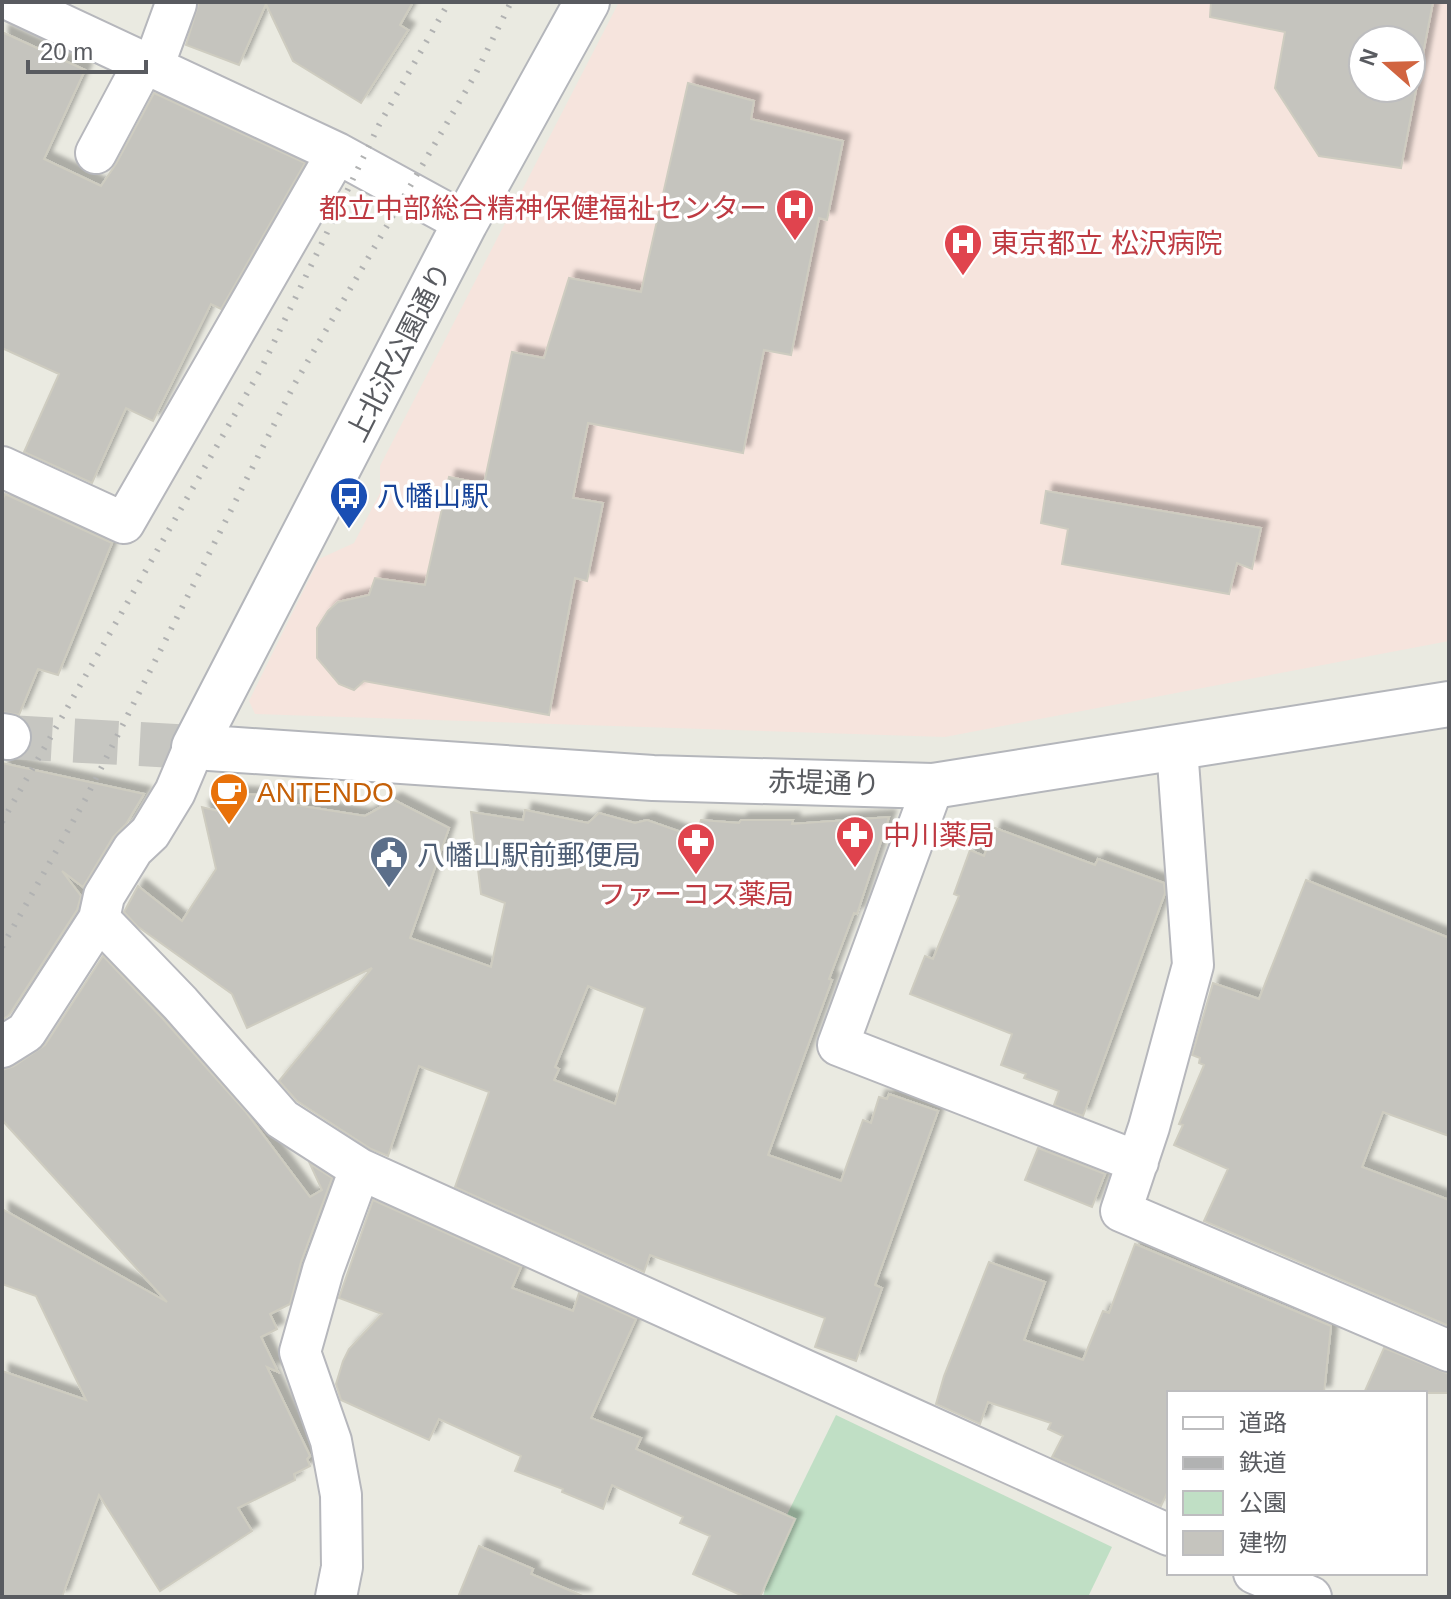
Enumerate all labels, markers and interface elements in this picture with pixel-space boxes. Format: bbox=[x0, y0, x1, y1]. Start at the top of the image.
scale bar bbox=[28, 24, 146, 74]
north arrow bbox=[1347, 24, 1427, 104]
text: 20 m bbox=[40, 38, 93, 65]
text: N bbox=[1354, 46, 1383, 69]
hospital icon: 都立中部総合精神保健福祉センター bbox=[774, 187, 816, 242]
place label: 都立中部総合精神保健福祉センター bbox=[319, 193, 767, 224]
hospital icon: 東京都立 松沢病院 bbox=[942, 222, 984, 277]
place label: 東京都立 松沢病院 bbox=[991, 228, 1223, 259]
street label: 上北沢公園通り bbox=[341, 258, 457, 446]
bus stop icon: 八幡山駅 bbox=[328, 475, 370, 530]
place label: 八幡山駅 bbox=[377, 481, 489, 512]
street label: 赤堤通り bbox=[767, 766, 881, 800]
cafe icon: ANTENDO bbox=[208, 771, 250, 826]
place label: ANTENDO bbox=[257, 777, 394, 808]
pharmacy icon: 中川薬局 bbox=[834, 814, 876, 869]
place label: 中川薬局 bbox=[883, 820, 995, 851]
pharmacy icon: ファーコス薬局 bbox=[675, 821, 717, 876]
public building icon: 八幡山駅前郵便局 bbox=[368, 834, 410, 889]
place label: 八幡山駅前郵便局 bbox=[417, 840, 641, 871]
place label: ファーコス薬局 bbox=[598, 879, 794, 910]
legend bbox=[1167, 1391, 1427, 1575]
text: 道路 bbox=[1239, 1409, 1287, 1436]
text: 鉄道 bbox=[1239, 1449, 1287, 1476]
text: 公園 bbox=[1239, 1489, 1287, 1516]
text: 建物 bbox=[1239, 1529, 1287, 1556]

